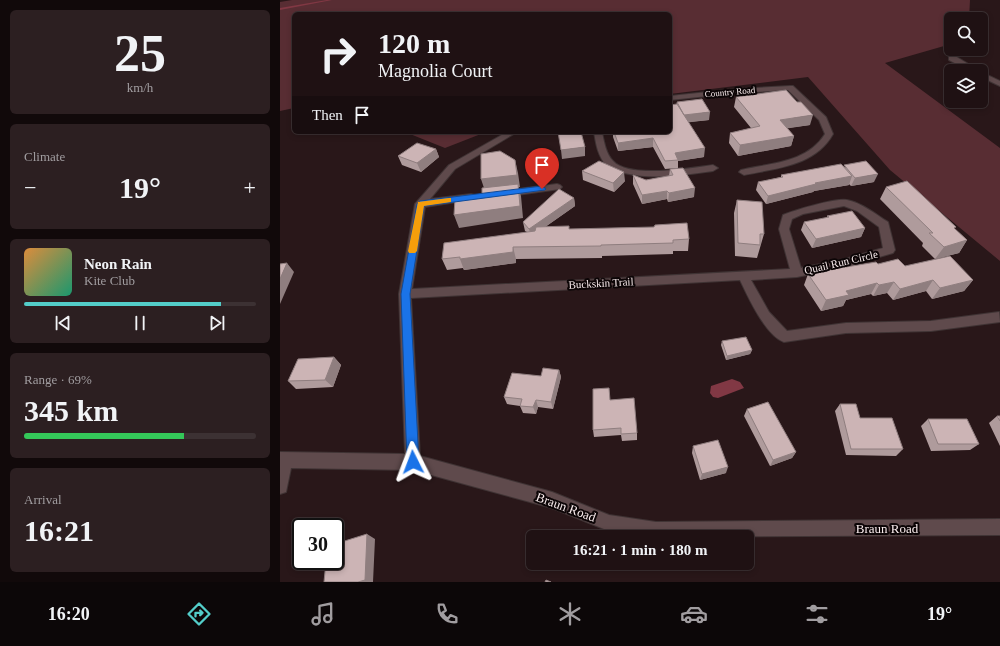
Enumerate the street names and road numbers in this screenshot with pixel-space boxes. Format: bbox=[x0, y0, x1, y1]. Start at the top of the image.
street label: Country Road bbox=[704, 85, 756, 99]
street label: Quail Run Circle bbox=[803, 248, 879, 276]
street label: Buckskin Trail bbox=[568, 275, 634, 291]
street label: Braun Road bbox=[534, 489, 598, 525]
street label: Braun Road bbox=[856, 521, 919, 536]

